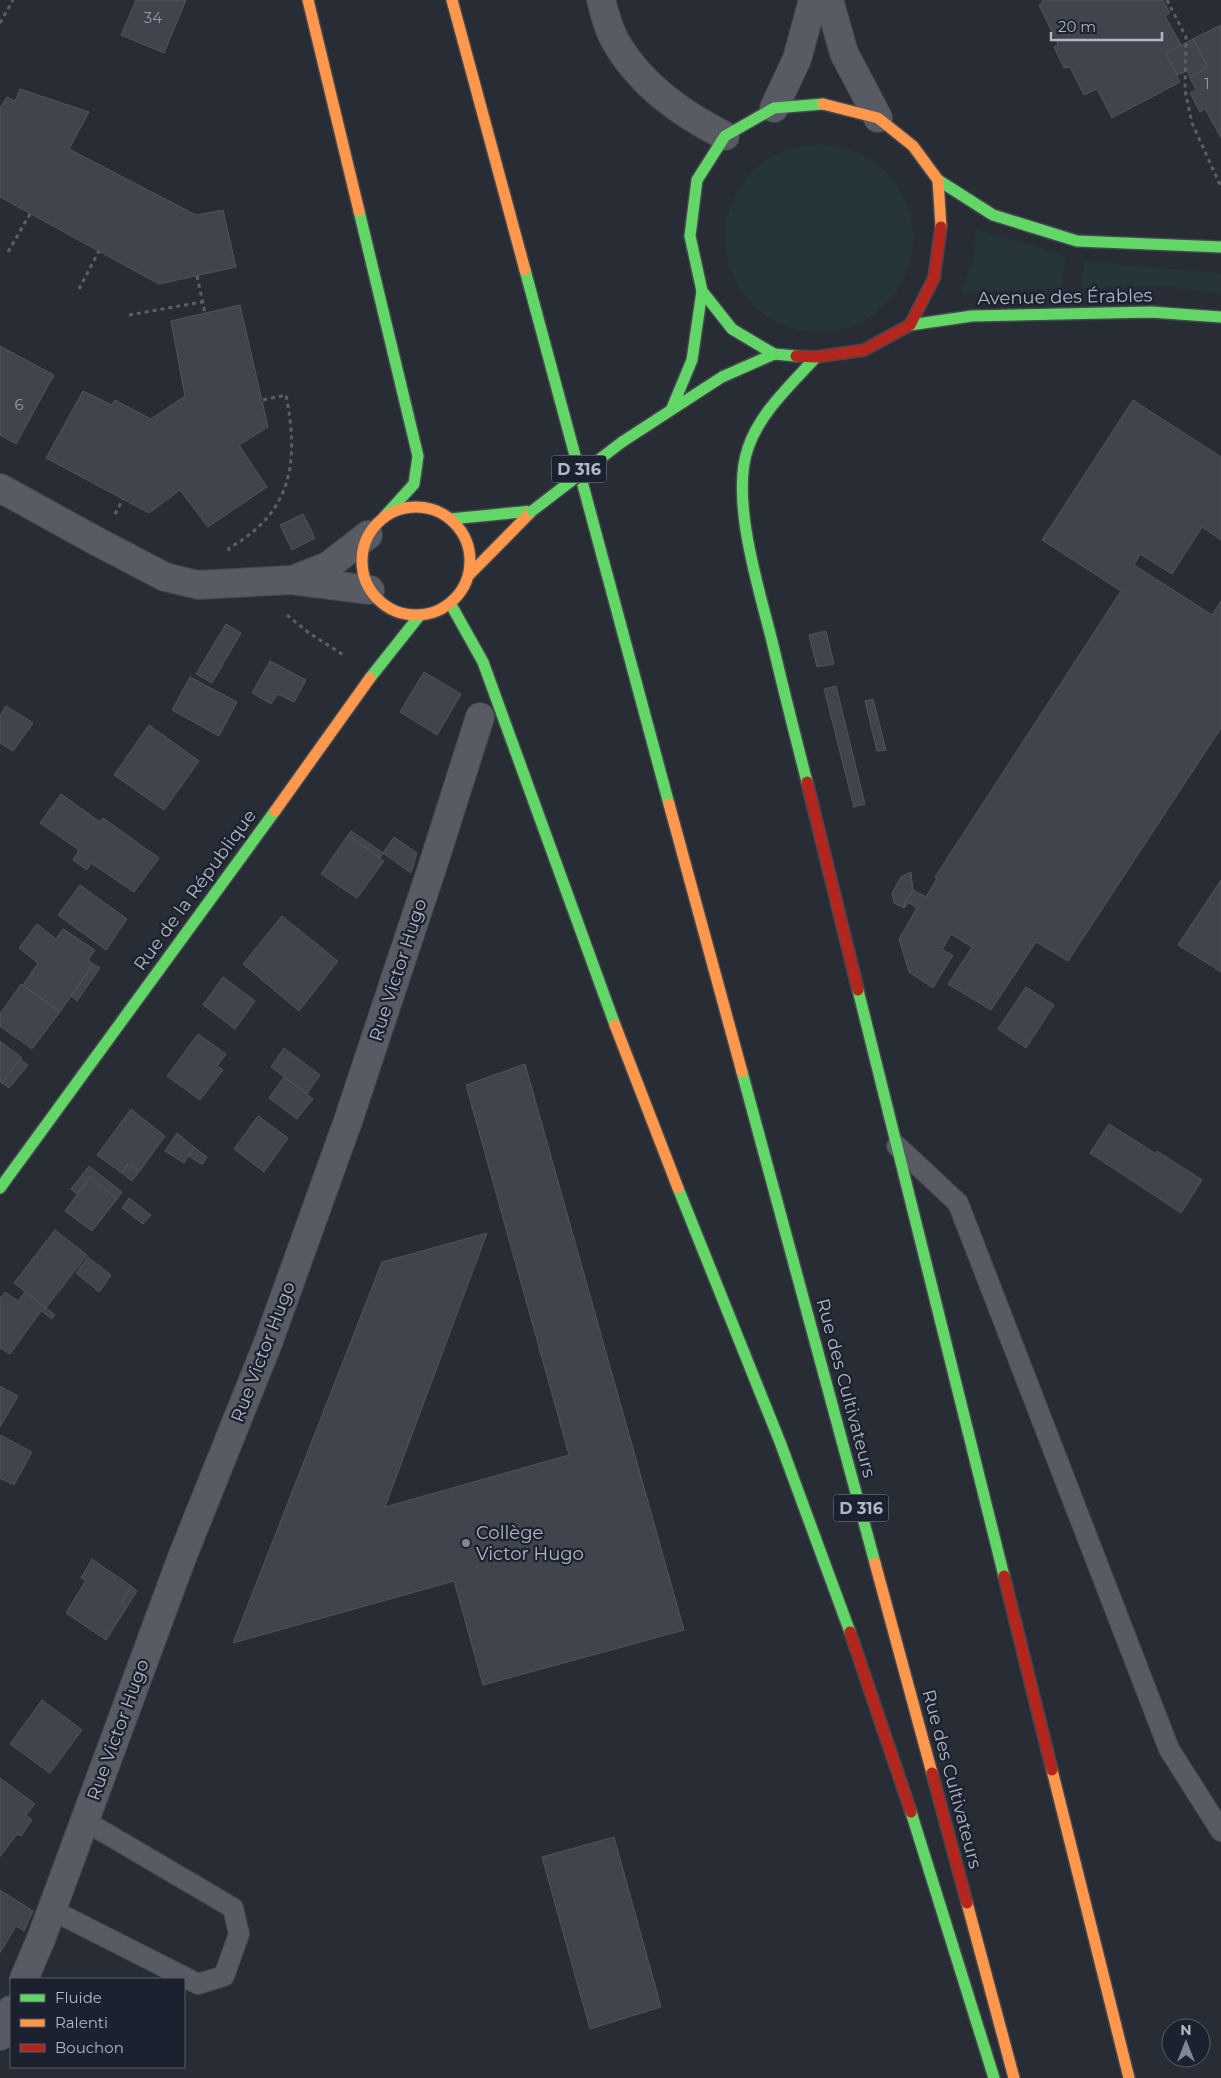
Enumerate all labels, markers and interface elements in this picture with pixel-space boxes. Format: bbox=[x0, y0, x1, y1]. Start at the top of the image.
house number: 34 bbox=[144, 8, 162, 27]
scale bar bbox=[1051, 10, 1162, 42]
text: 20 m bbox=[1058, 17, 1096, 36]
house number: 1 bbox=[1204, 74, 1210, 93]
street label: Avenue des Érables bbox=[977, 284, 1153, 310]
house number: 6 bbox=[14, 395, 24, 414]
road number: D 316 bbox=[552, 456, 606, 482]
street label: Rue de la République bbox=[129, 805, 261, 975]
street label: Rue Victor Hugo bbox=[365, 896, 431, 1044]
street label: Rue Victor Hugo bbox=[226, 1279, 300, 1425]
street label: Rue des Cultivateurs bbox=[811, 1296, 881, 1480]
road number: D 316 bbox=[834, 1495, 888, 1522]
place label: Collège Victor Hugo bbox=[476, 1522, 584, 1565]
marker: Collège Victor Hugo bbox=[460, 1537, 472, 1549]
street label: Rue Victor Hugo bbox=[82, 1656, 154, 1804]
street label: Rue des Cultivateurs bbox=[917, 1687, 987, 1871]
legend bbox=[10, 1978, 185, 2068]
text: Fluide bbox=[55, 1988, 102, 2007]
text: Ralenti bbox=[55, 2013, 108, 2032]
north arrow bbox=[1161, 2018, 1211, 2068]
text: N bbox=[1180, 2021, 1192, 2039]
text: Bouchon bbox=[55, 2038, 124, 2057]

